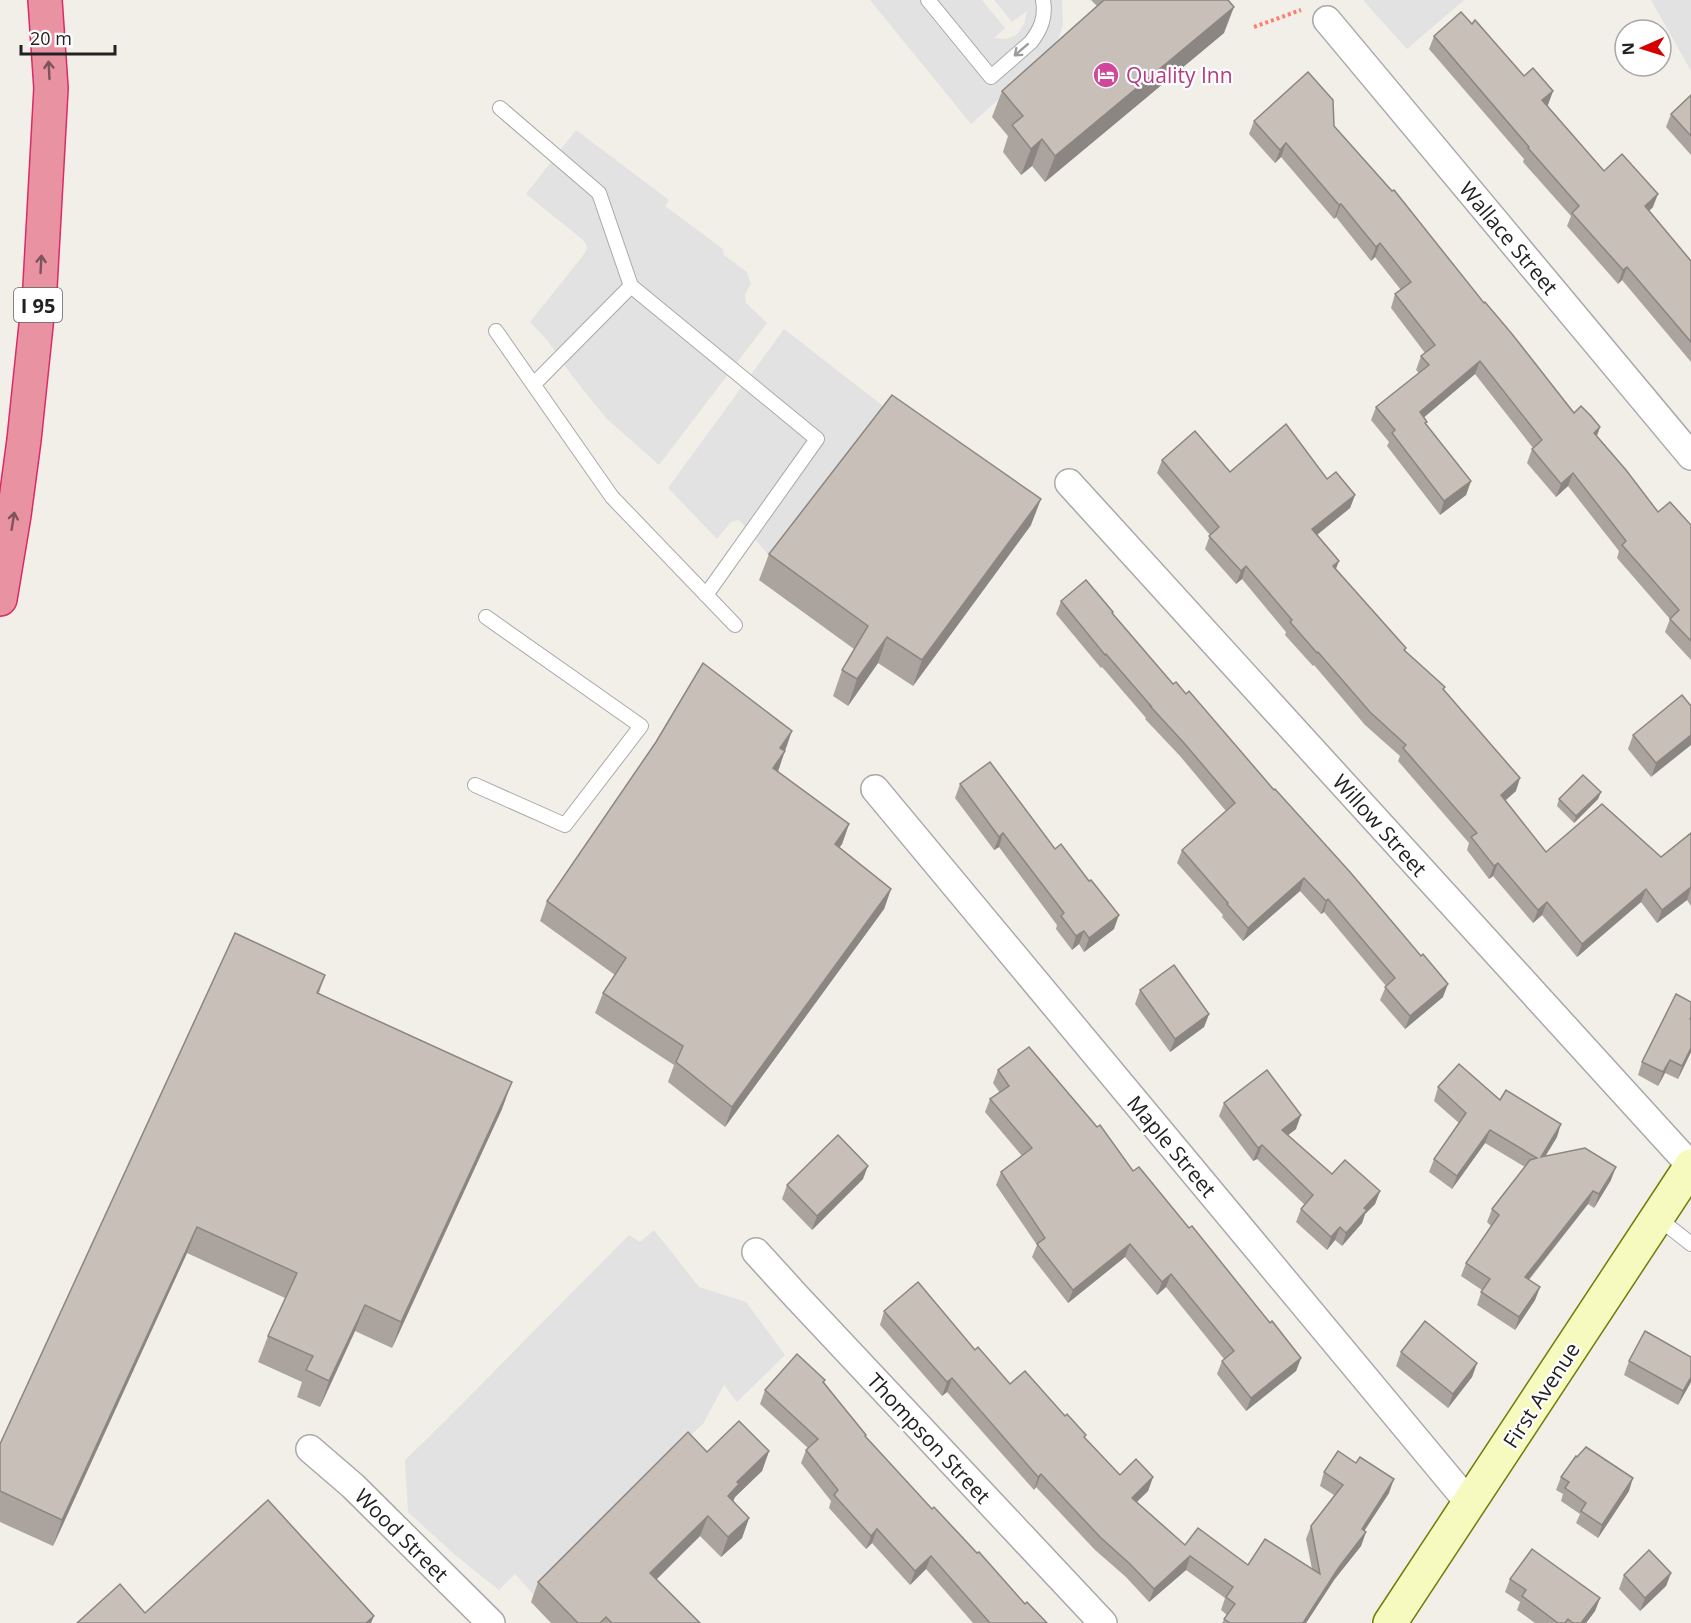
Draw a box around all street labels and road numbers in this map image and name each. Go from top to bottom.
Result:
street label: Wallace Street [1454,176,1564,300]
road number: I 95 [14,288,62,322]
street label: Willow Street [1327,768,1433,882]
street label: Maple Street [1121,1089,1223,1203]
street label: First Avenue [1496,1337,1586,1453]
street label: Thompson Street [861,1367,997,1509]
street label: Wood Street [349,1482,455,1588]

